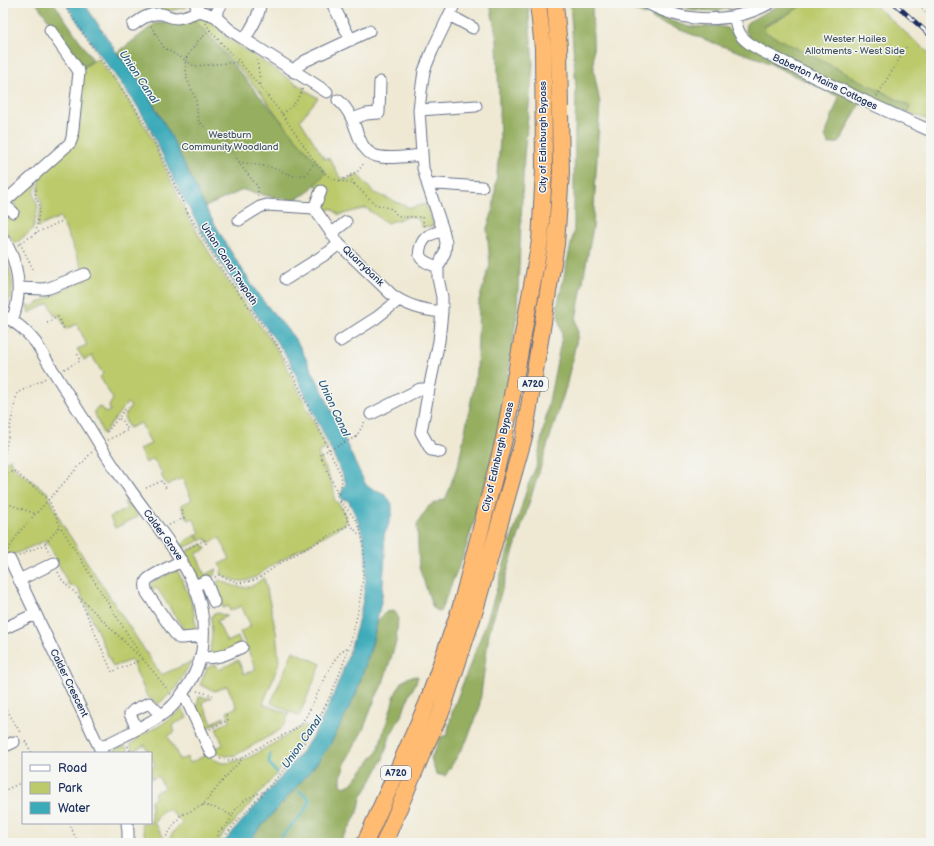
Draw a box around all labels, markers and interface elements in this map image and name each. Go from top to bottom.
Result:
park label: Wester Hailes Allotments - West Side [805,33,905,57]
water label: Union Canal [117,48,162,106]
street label: Baberton Mains Cottages [771,51,880,113]
street label: City of Edinburgh Bypass [537,81,549,193]
park label: Westburn Community Woodland [182,129,279,153]
street label: Union Canal Towpath [198,221,260,308]
street label: Quarrybank [340,243,386,289]
road number: A720 [518,377,548,391]
water label: Union Canal [315,378,353,439]
street label: City of Edinburgh Bypass [480,401,516,513]
street label: Calder Grove [140,507,186,563]
street label: Calder Crescent [47,647,91,719]
water label: Union Canal [279,713,325,771]
legend [22,752,152,824]
text: Road [58,761,87,776]
road number: A720 [381,766,411,780]
text: Park [58,781,82,796]
text: Water [58,801,90,816]

